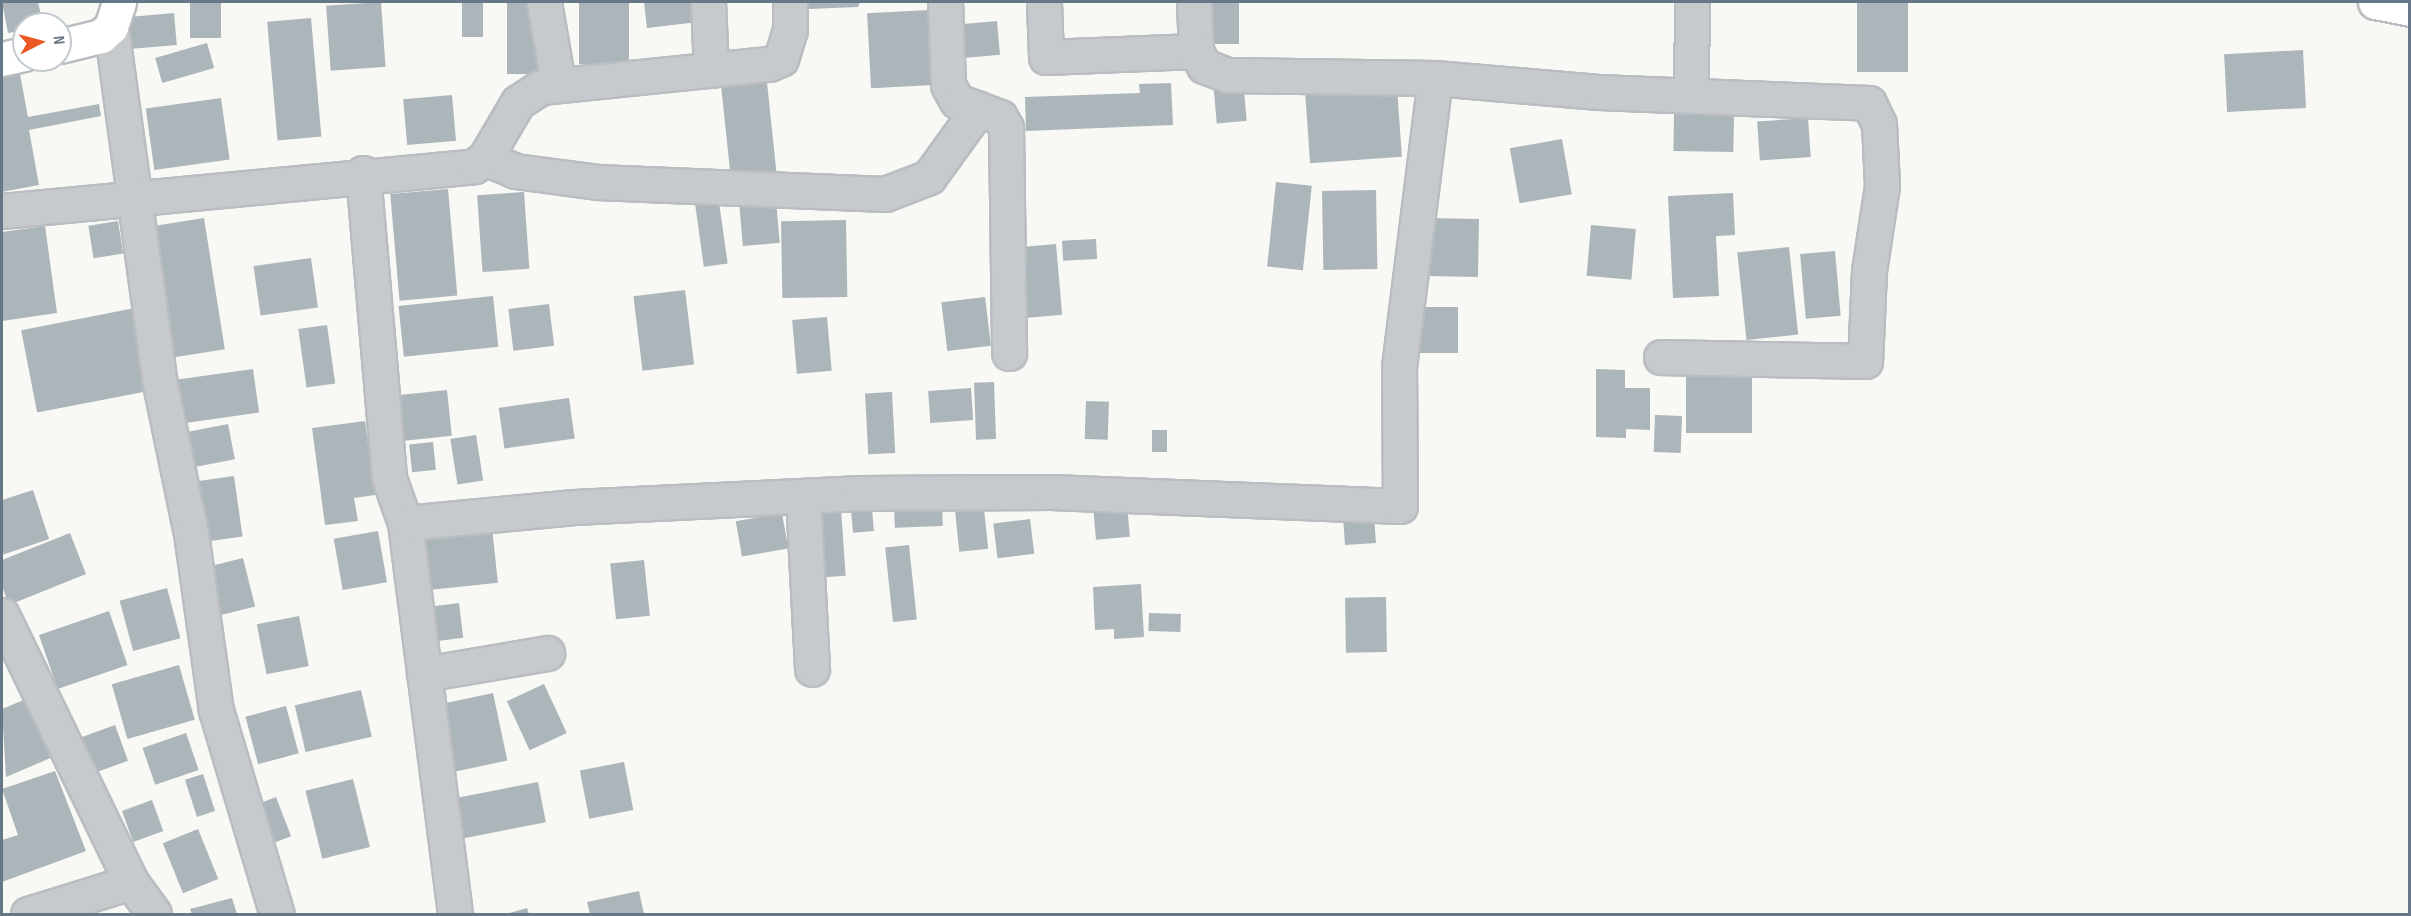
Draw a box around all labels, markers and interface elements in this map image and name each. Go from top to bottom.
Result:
north arrow [12,12,72,72]
text: N [49,35,68,46]

